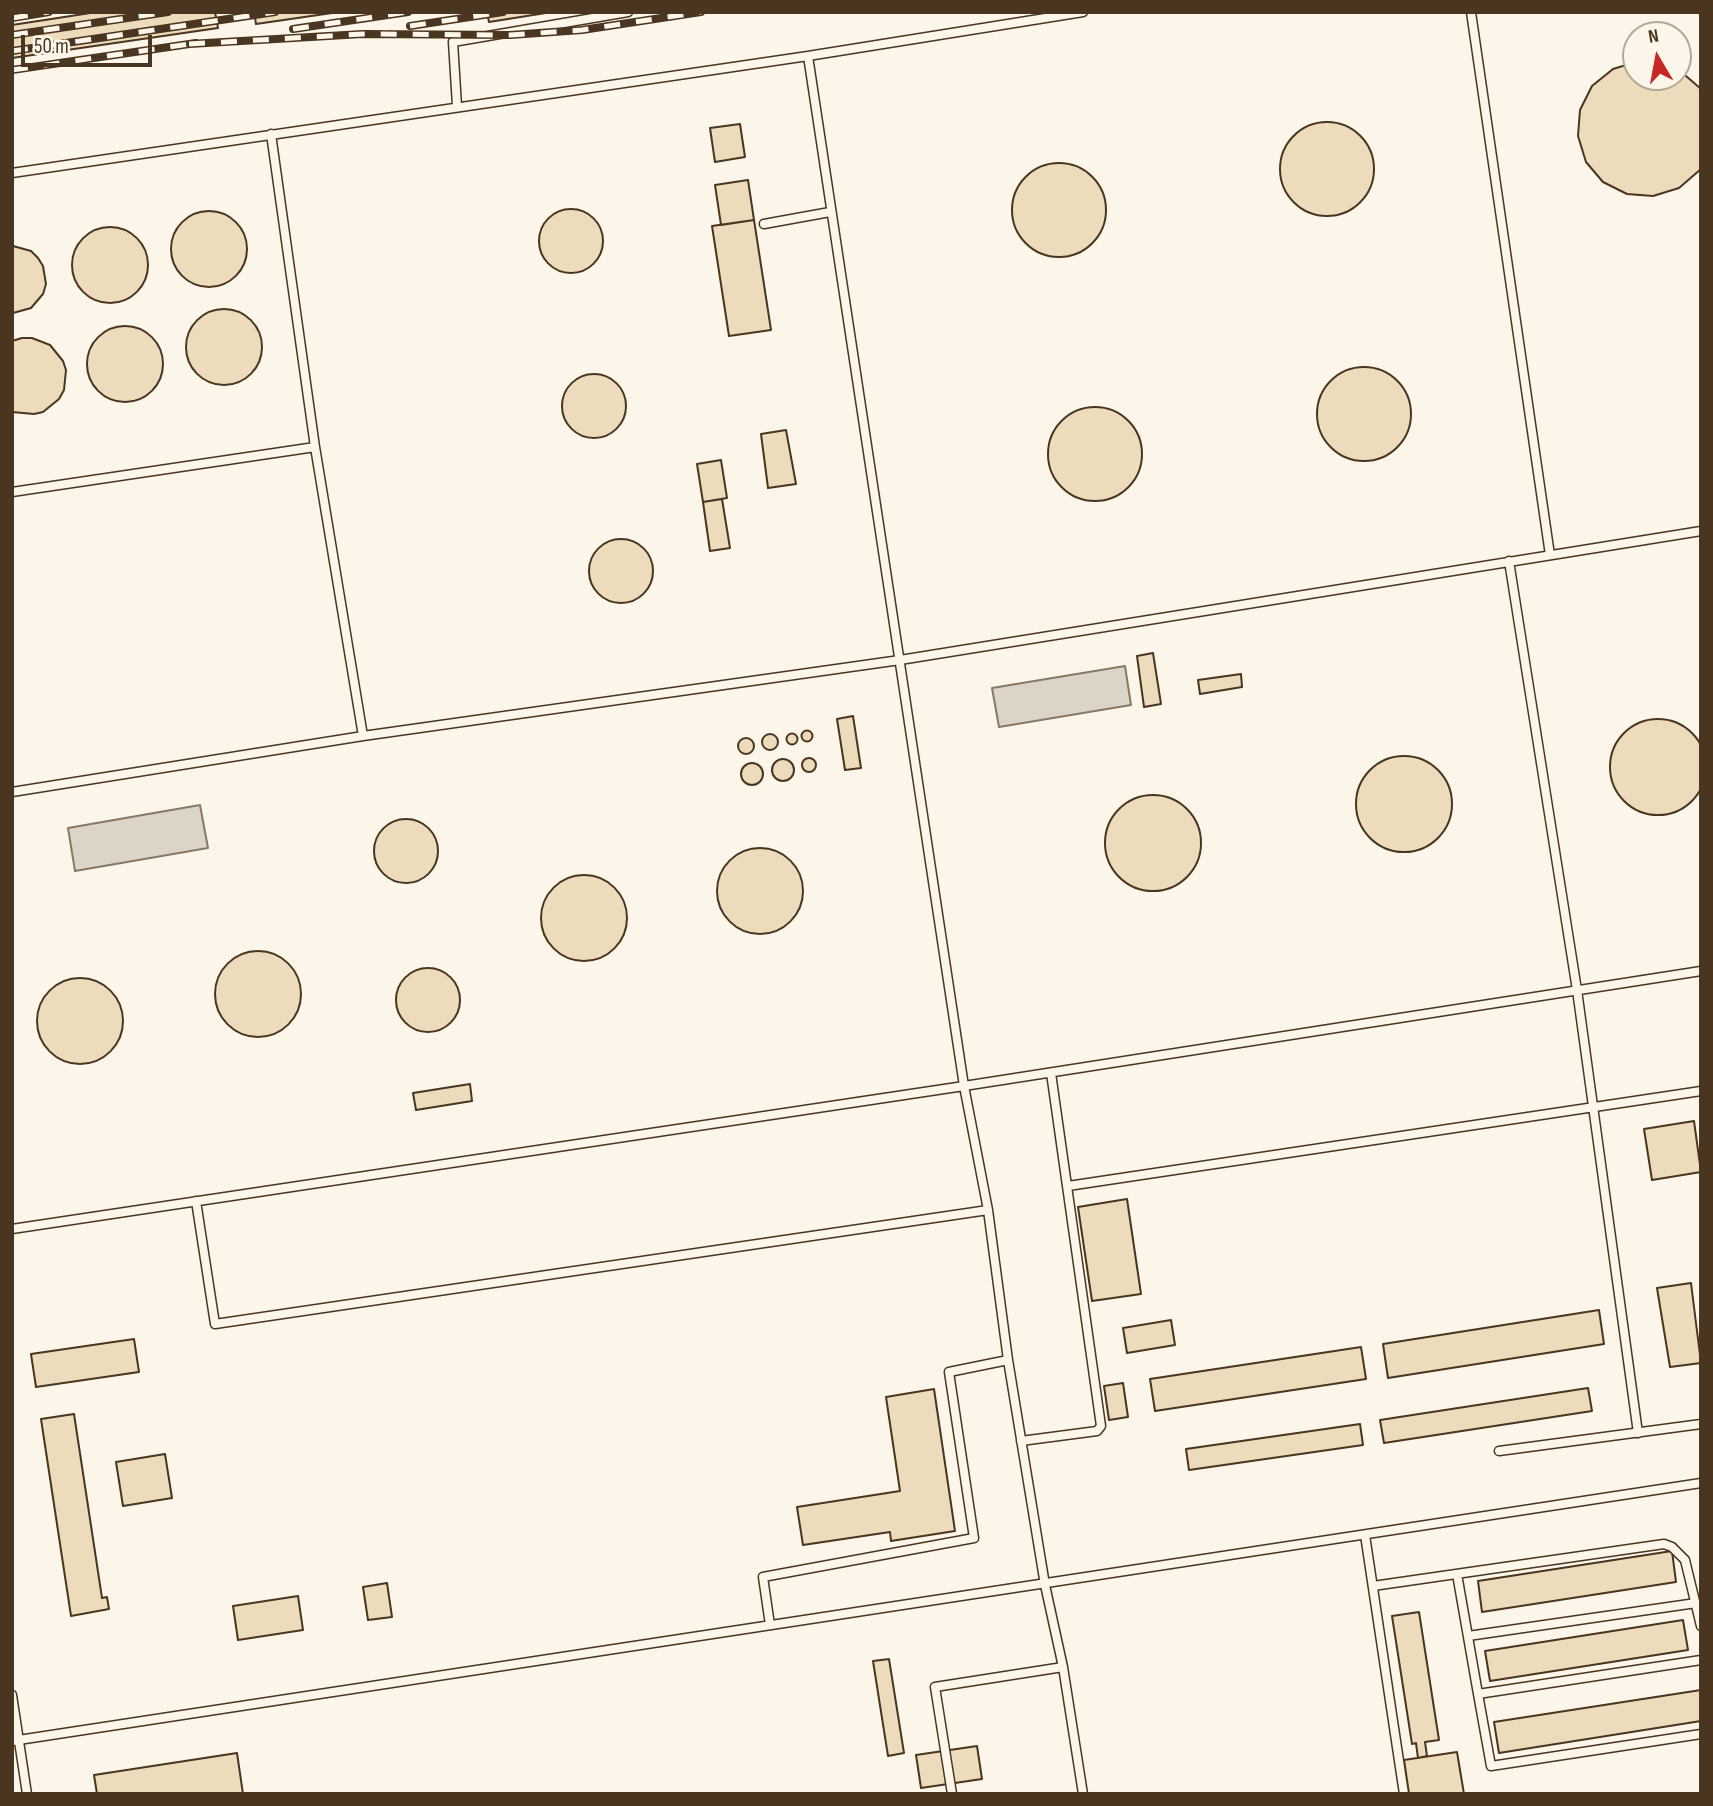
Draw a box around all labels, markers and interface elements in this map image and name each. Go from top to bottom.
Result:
scale bar [24,21,156,65]
north arrow [1622,21,1692,91]
text: N [1647,25,1661,49]
text: 50 m [34,34,69,59]

